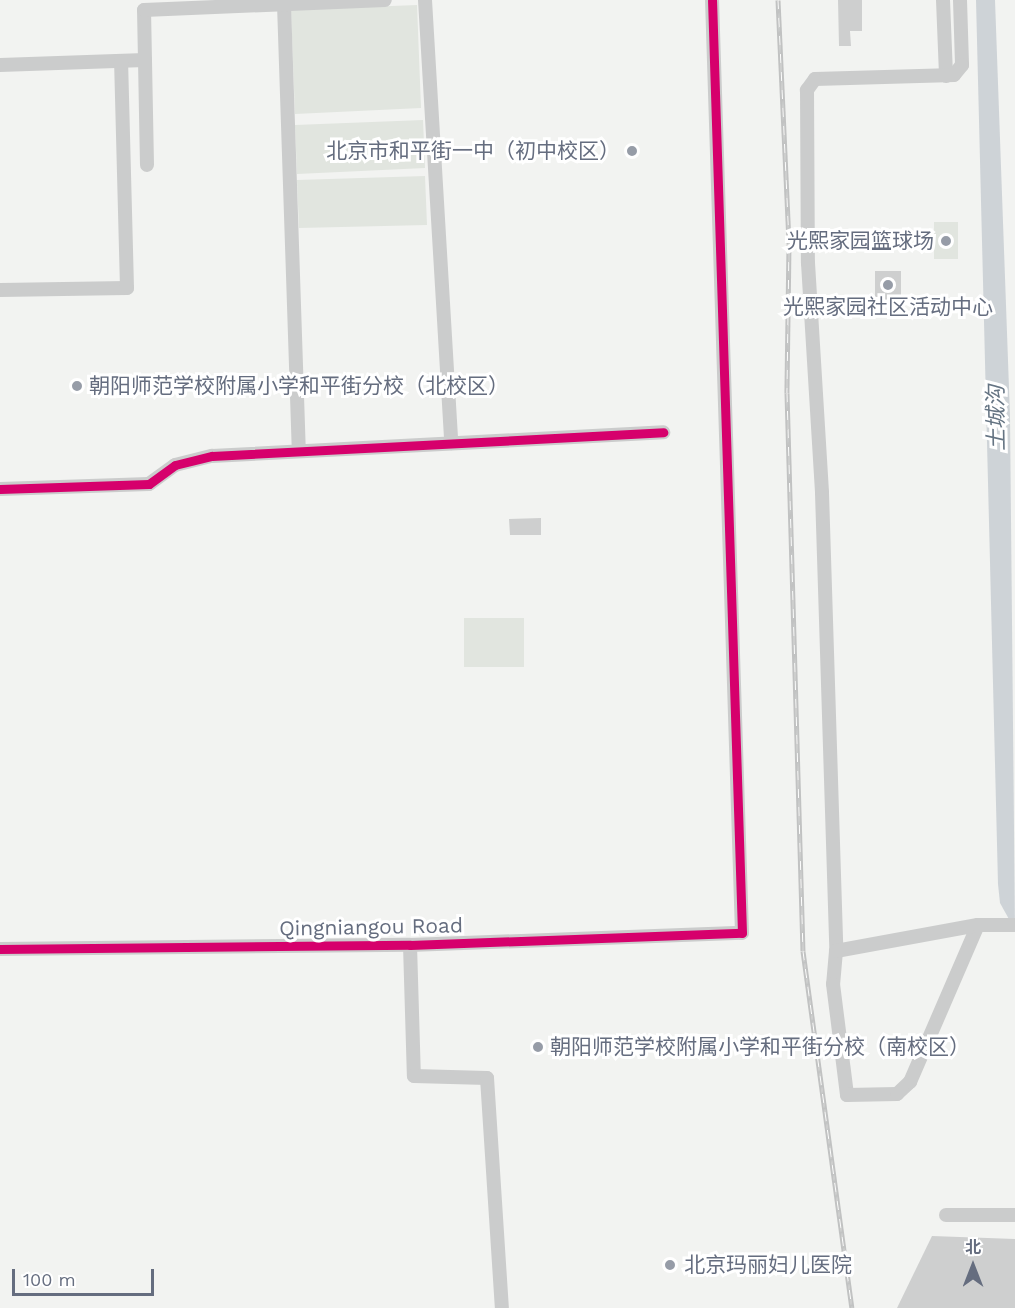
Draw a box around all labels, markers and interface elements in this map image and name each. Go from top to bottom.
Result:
place label: 北京市和平街一中（初中校区） [326,138,620,164]
marker: 北京市和平街一中（初中校区） [625,144,639,158]
place label: 光熙家园篮球场 [787,228,934,254]
marker: 光熙家园篮球场 [939,234,953,248]
marker: 光熙家园社区活动中心 [881,278,895,292]
place label: 光熙家园社区活动中心 [783,294,993,320]
place label: 朝阳师范学校附属小学和平街分校（北校区） [89,373,509,399]
marker: 朝阳师范学校附属小学和平街分校（北校区） [70,379,84,393]
water label: 土城沟 [982,385,1010,451]
street label: Qingniangou Road [279,913,463,941]
place label: 朝阳师范学校附属小学和平街分校（南校区） [550,1034,970,1060]
marker: 朝阳师范学校附属小学和平街分校（南校区） [531,1040,545,1054]
north arrow [943,1236,1003,1296]
text: 北 [965,1238,981,1257]
place label: 北京玛丽妇儿医院 [684,1252,852,1278]
marker: 北京玛丽妇儿医院 [661,1256,679,1274]
scale bar [15,1257,158,1295]
text: 100 m [23,1269,76,1290]

